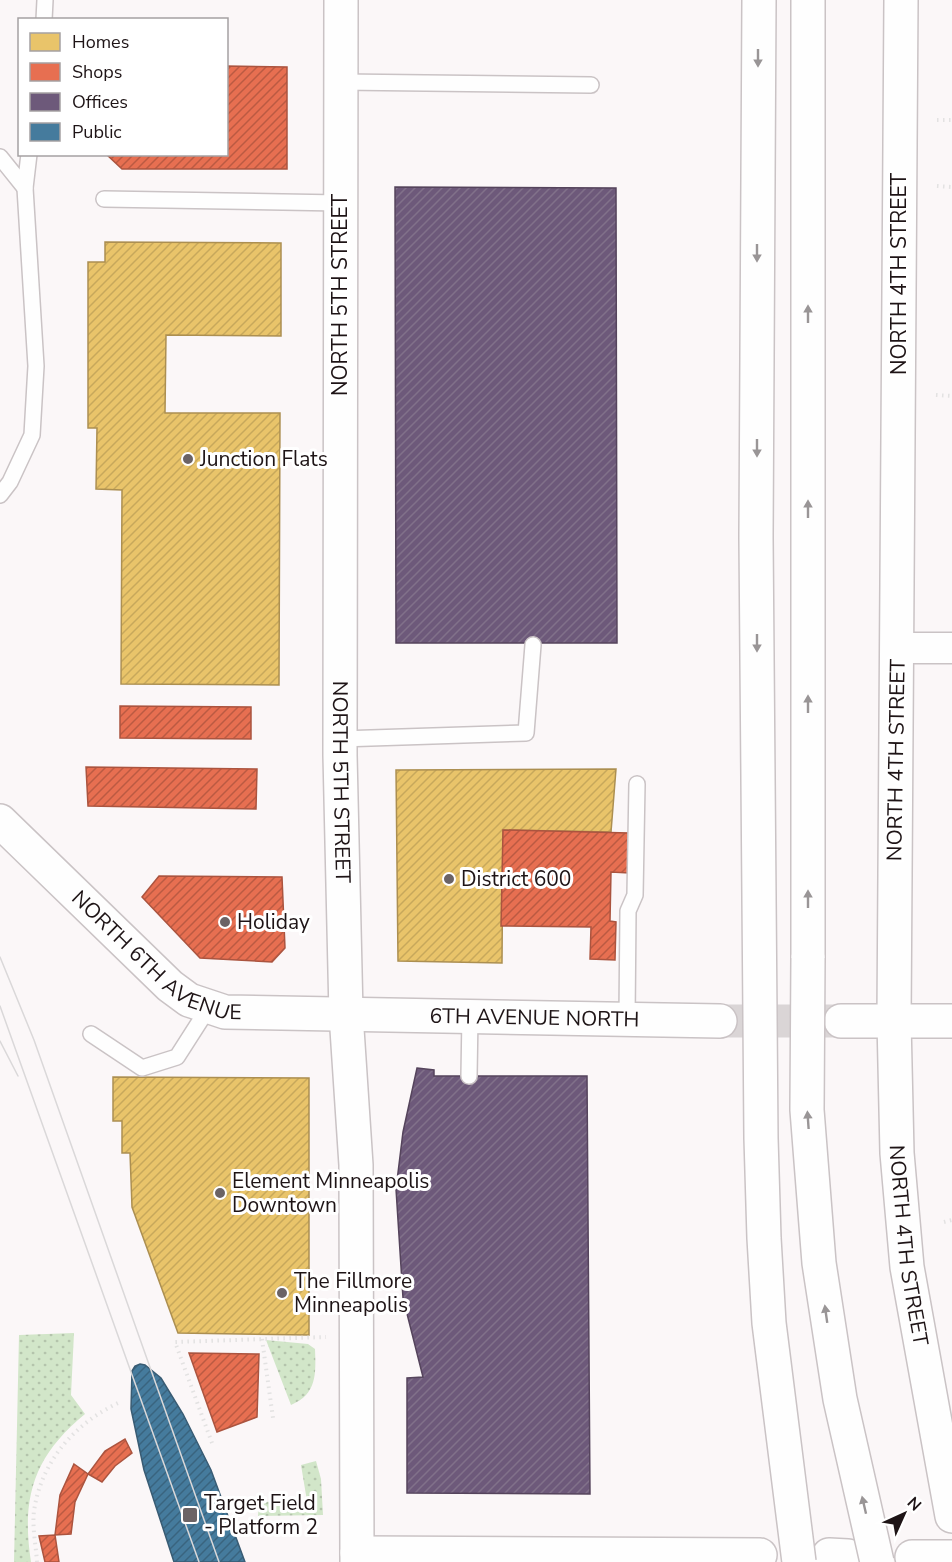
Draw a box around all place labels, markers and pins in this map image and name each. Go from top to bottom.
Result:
place label: Junction Flats [199,445,328,473]
marker: Junction Flats [181,452,195,466]
place label: District 600 [461,865,571,893]
marker: District 600 [442,872,456,886]
place label: Holiday [237,908,310,936]
marker: Holiday [218,915,232,929]
place label: Element Minneapolis Downtown [232,1167,429,1219]
marker: Element Minneapolis Downtown [213,1186,227,1200]
place label: The Fillmore Minneapolis [294,1267,412,1319]
marker: The Fillmore Minneapolis [275,1286,289,1300]
place label: Target Field - Platform 2 [204,1489,318,1541]
marker: Target Field - Platform 2 [181,1506,199,1524]

